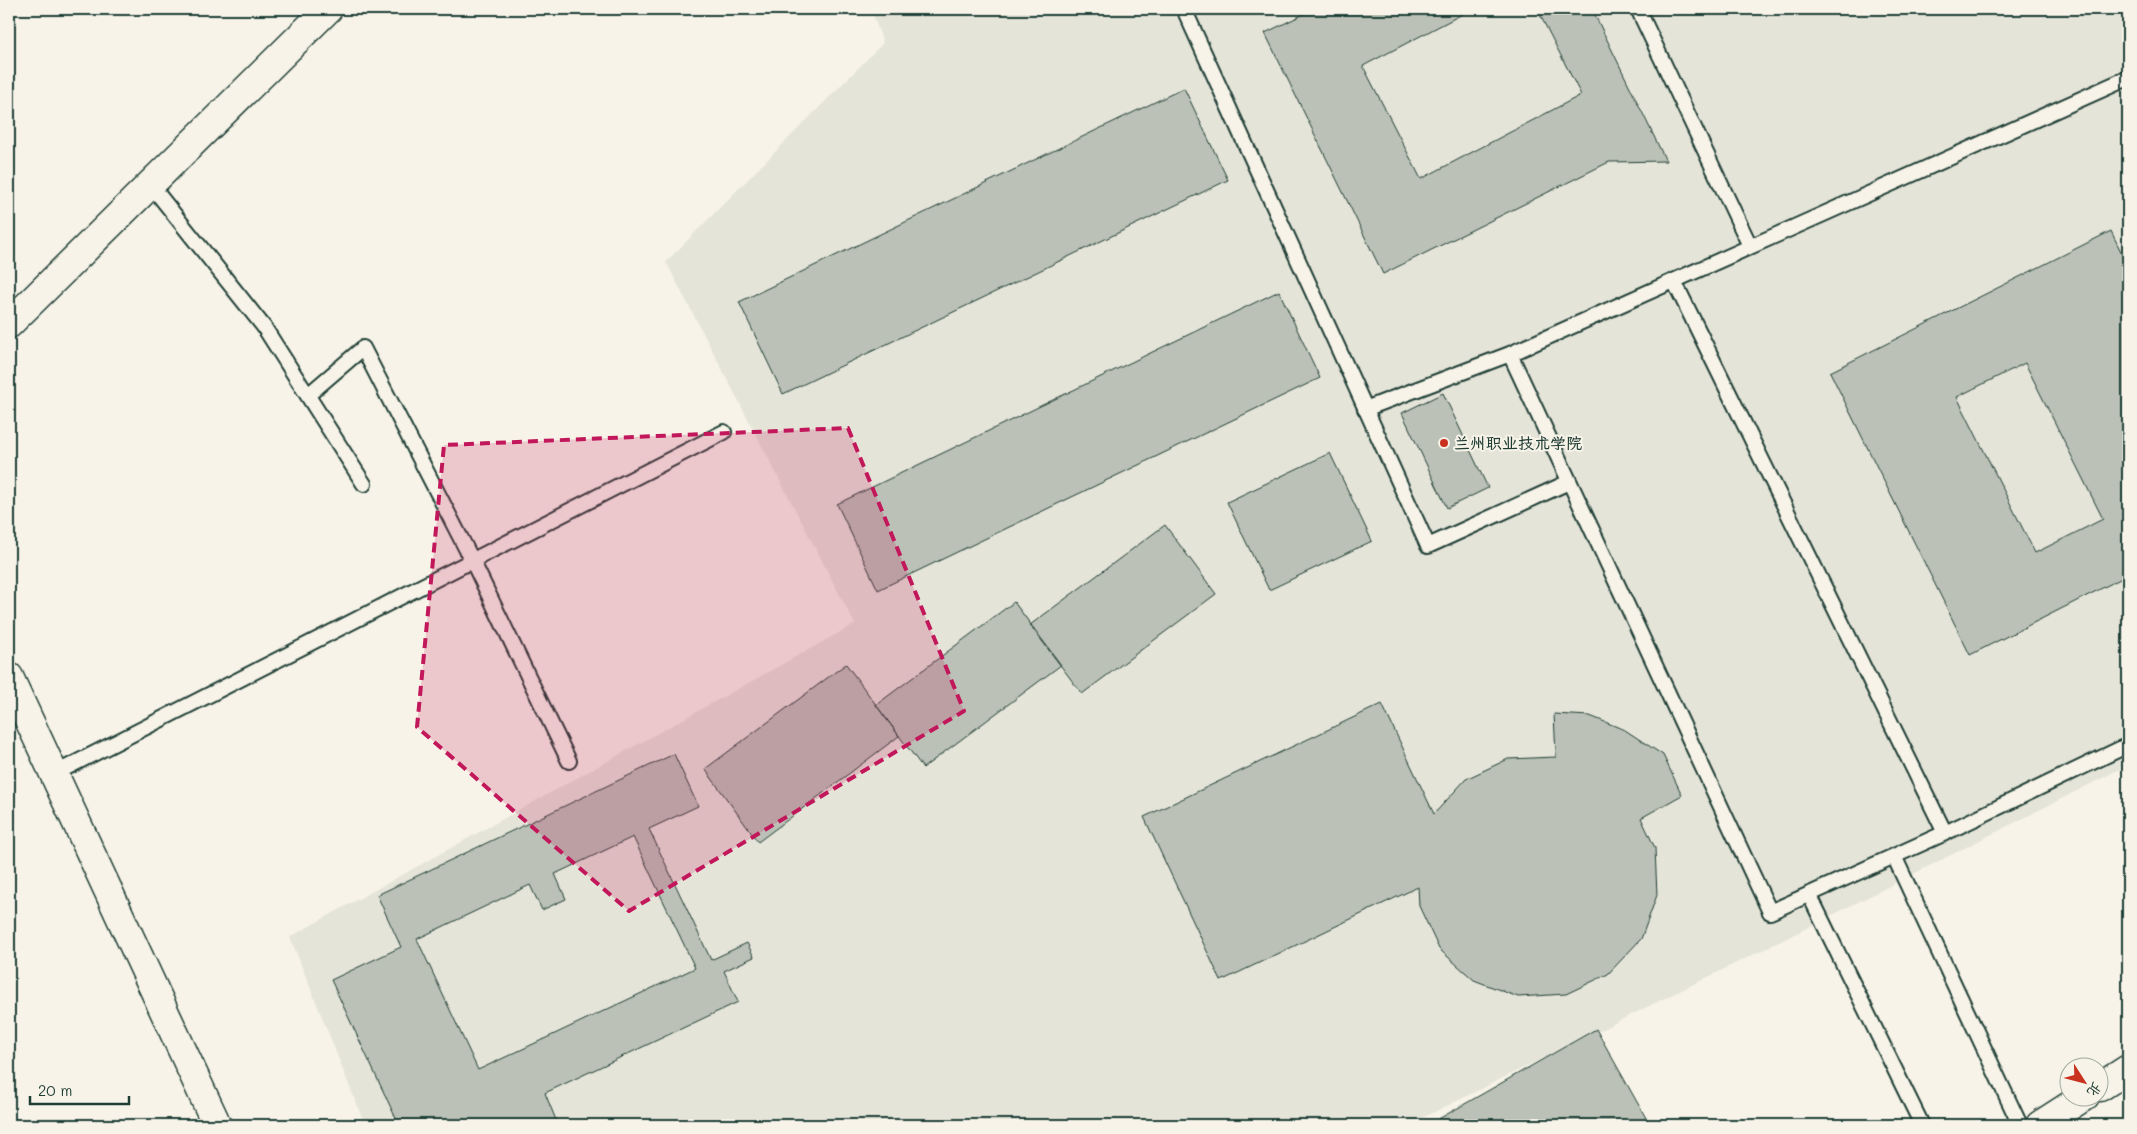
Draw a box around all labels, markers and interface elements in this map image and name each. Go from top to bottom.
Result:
place label: 兰州职业技术学院 [1454,432,1582,453]
marker: 兰州职业技术学院 [1438,437,1450,449]
north arrow [2060,1056,2110,1106]
scale bar [30,1074,129,1106]
text: 北 [2083,1079,2107,1101]
text: 20 m [38,1080,72,1100]

